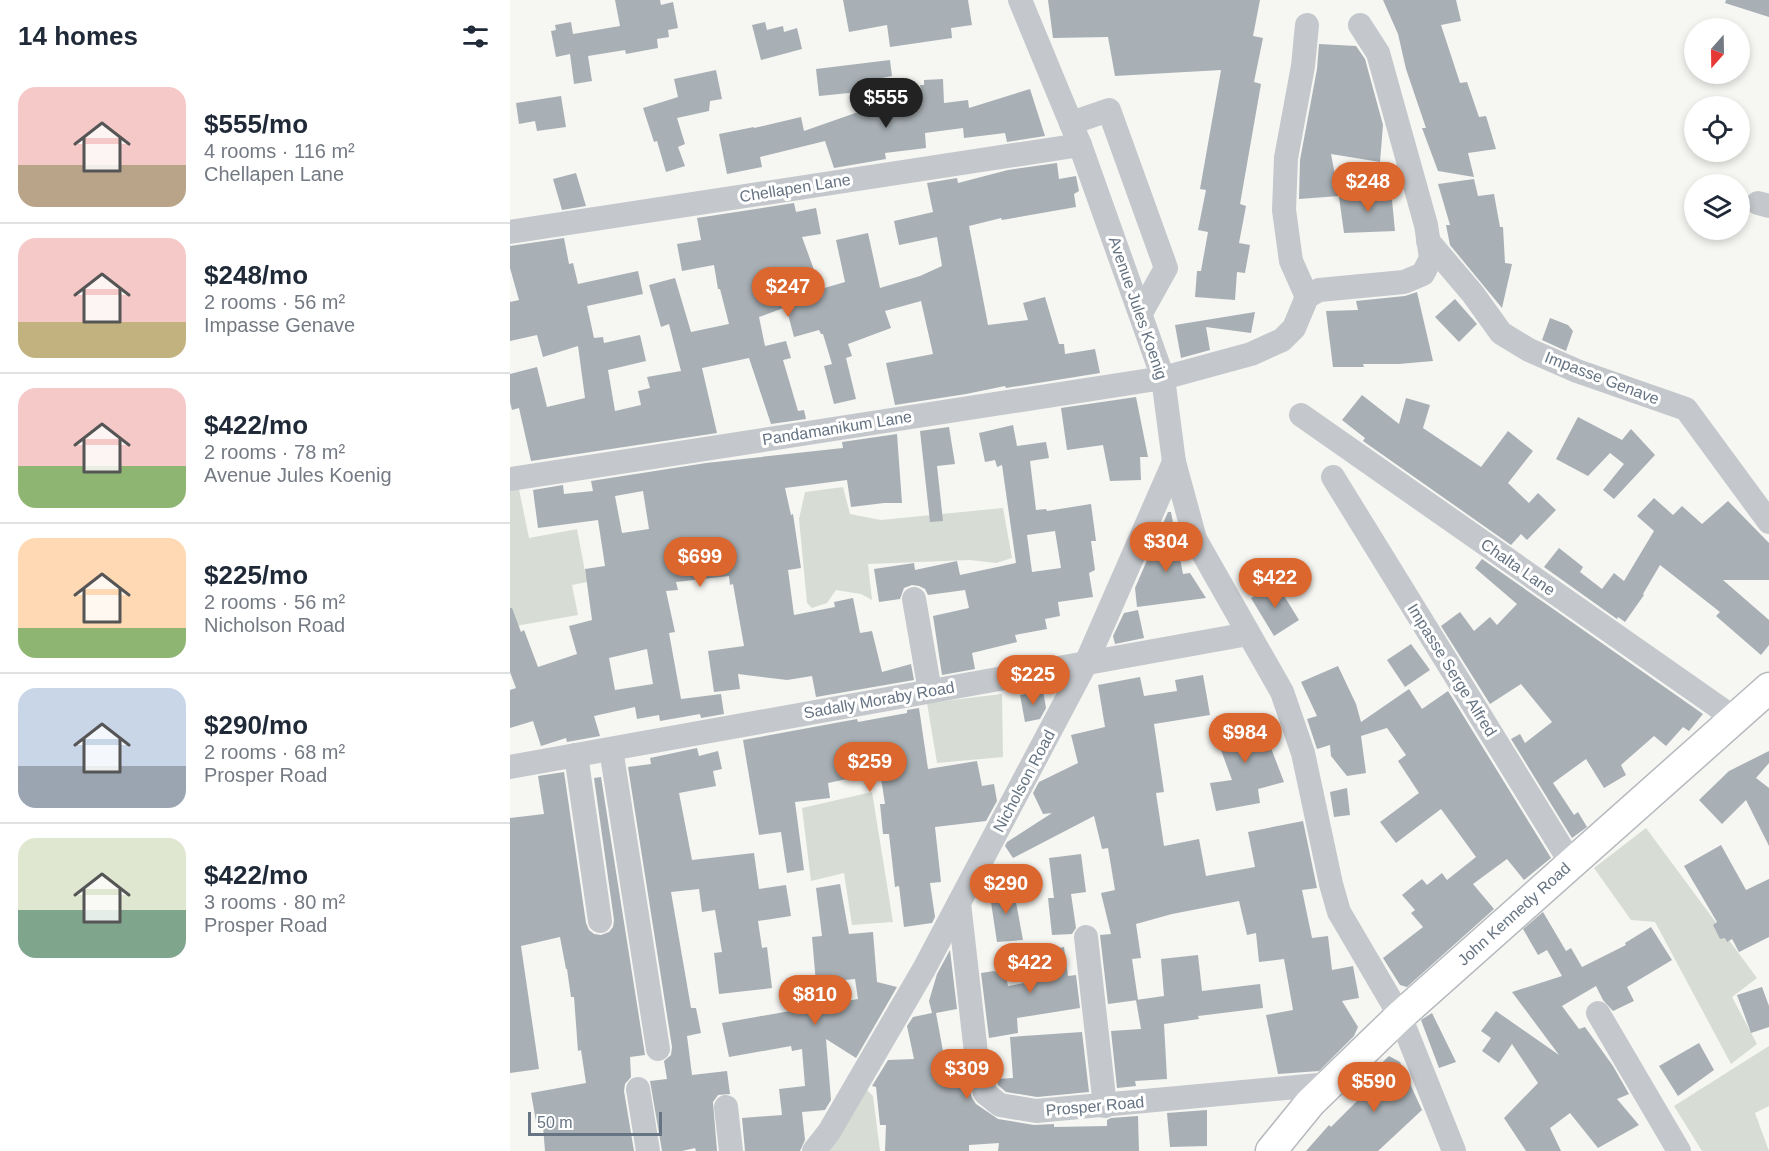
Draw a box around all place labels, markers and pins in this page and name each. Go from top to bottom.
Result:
pin: $555 [850,78,922,129]
pin: $248 [1332,162,1404,213]
pin: $247 [752,267,824,318]
pin: $304 [1130,522,1202,573]
pin: $699 [664,537,736,588]
pin: $422 [1239,558,1311,609]
pin: $225 [997,655,1069,706]
pin: $984 [1209,713,1281,764]
pin: $259 [834,742,906,793]
pin: $290 [970,864,1042,915]
pin: $422 [994,943,1066,994]
pin: $810 [779,975,851,1026]
pin: $309 [931,1049,1003,1100]
pin: $590 [1338,1062,1410,1113]

